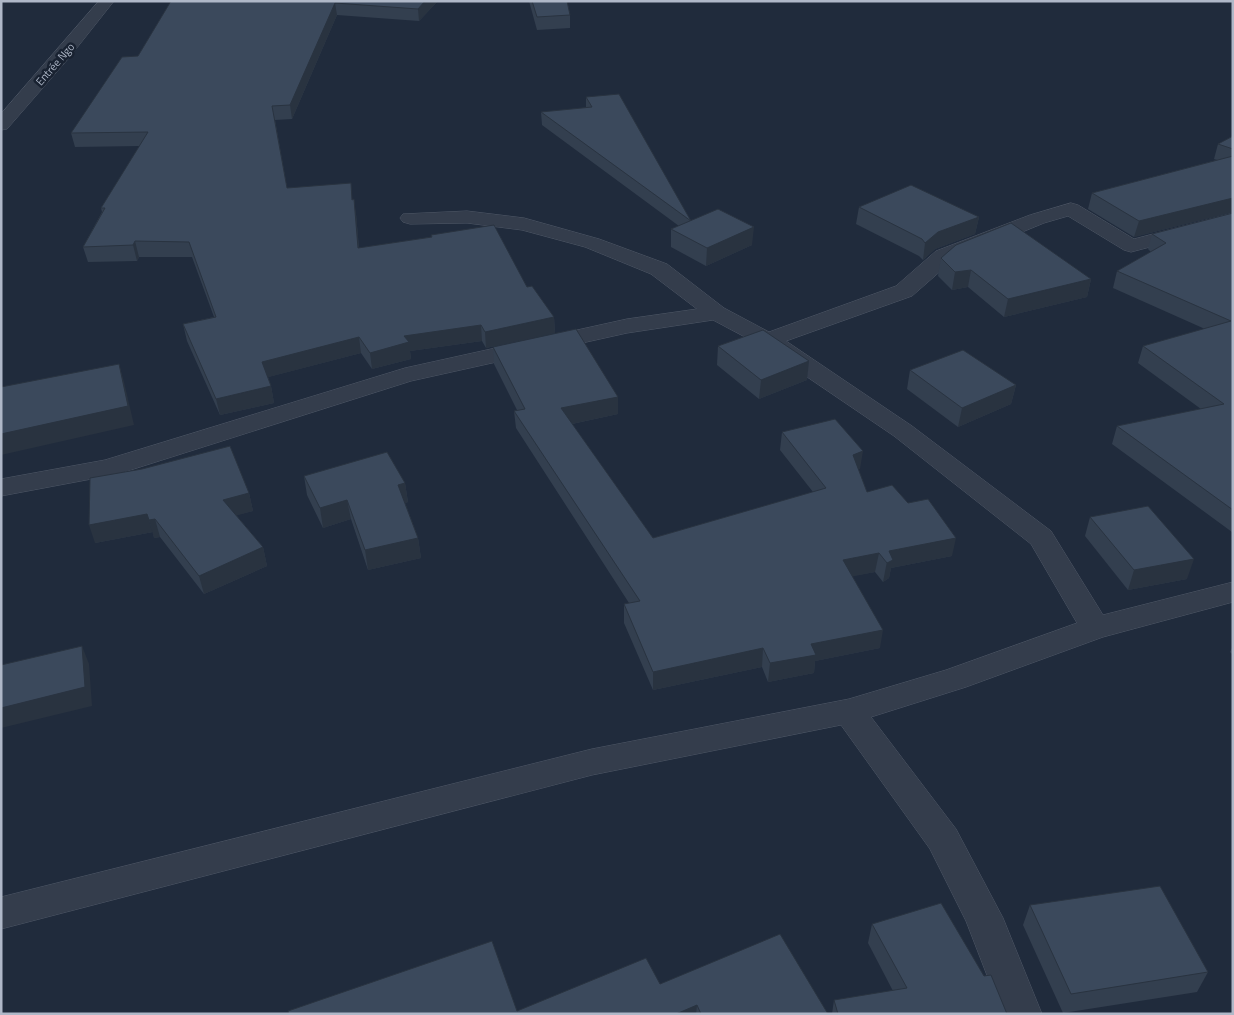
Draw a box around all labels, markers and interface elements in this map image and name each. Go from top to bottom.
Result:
street label: Entrée Ngo [32,39,78,89]

